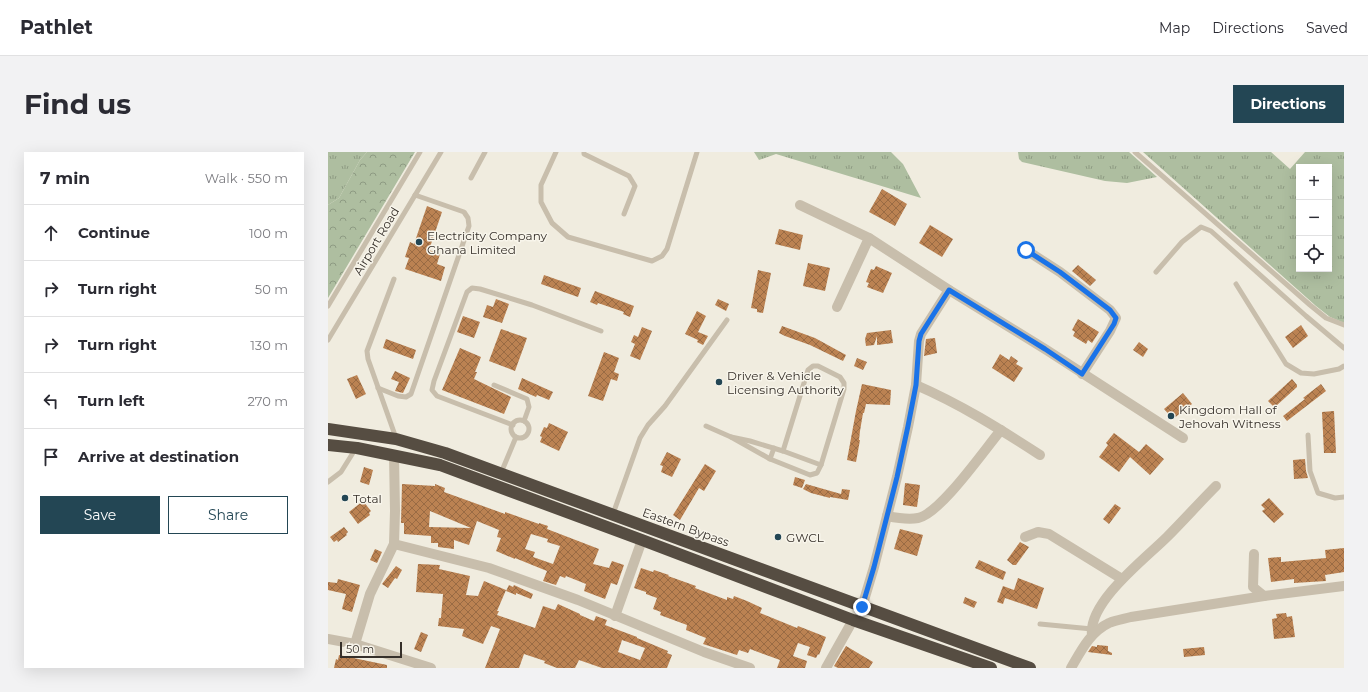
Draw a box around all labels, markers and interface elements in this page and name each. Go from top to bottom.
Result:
text: Pathlet [20,16,93,39]
text: Map [1159,19,1190,37]
text: Directions [1212,19,1284,37]
text: Saved [1306,19,1348,37]
button: Directions [1233,85,1344,123]
text: Find us [24,87,131,121]
map controls [1296,164,1332,272]
button: + [1296,164,1332,200]
text: 7 min [40,168,90,188]
text: Walk · 550 m [205,170,288,186]
button: − [1296,200,1332,236]
street label: Airport Road [350,204,402,278]
icon: ahead [40,222,62,244]
text: Continue [78,223,150,242]
text: 100 m [249,225,288,241]
place label: Electricity Company Ghana Limited [427,228,548,257]
button: locate [1296,236,1332,272]
marker: Electricity Company Ghana Limited [414,237,424,247]
route start [1017,241,1035,259]
icon: right [40,278,62,300]
text: Turn right [78,279,157,298]
text: 50 m [255,281,288,297]
icon: right [40,334,62,356]
text: Turn right [78,335,157,354]
text: 130 m [250,337,288,353]
place label: Driver & Vehicle Licensing Authority [727,368,844,397]
marker: Driver & Vehicle Licensing Authority [714,377,724,387]
icon: left [40,390,62,412]
text: Turn left [78,391,145,410]
text: 270 m [247,393,288,409]
place label: Kingdom Hall of Jehovah Witness [1178,402,1281,431]
marker: Kingdom Hall of Jehovah Witness [1166,411,1176,421]
icon: arrive [40,446,62,468]
text: Arrive at destination [78,447,239,466]
place label: Total [353,491,382,506]
marker: Total [340,493,350,503]
button: Save [40,496,160,534]
button: Share [168,496,288,534]
street label: Eastern Bypass [641,504,732,550]
place label: GWCL [786,530,824,545]
marker: GWCL [773,532,783,542]
route end [853,598,871,616]
scale bar [340,640,402,659]
text: 50 m [346,642,374,656]

